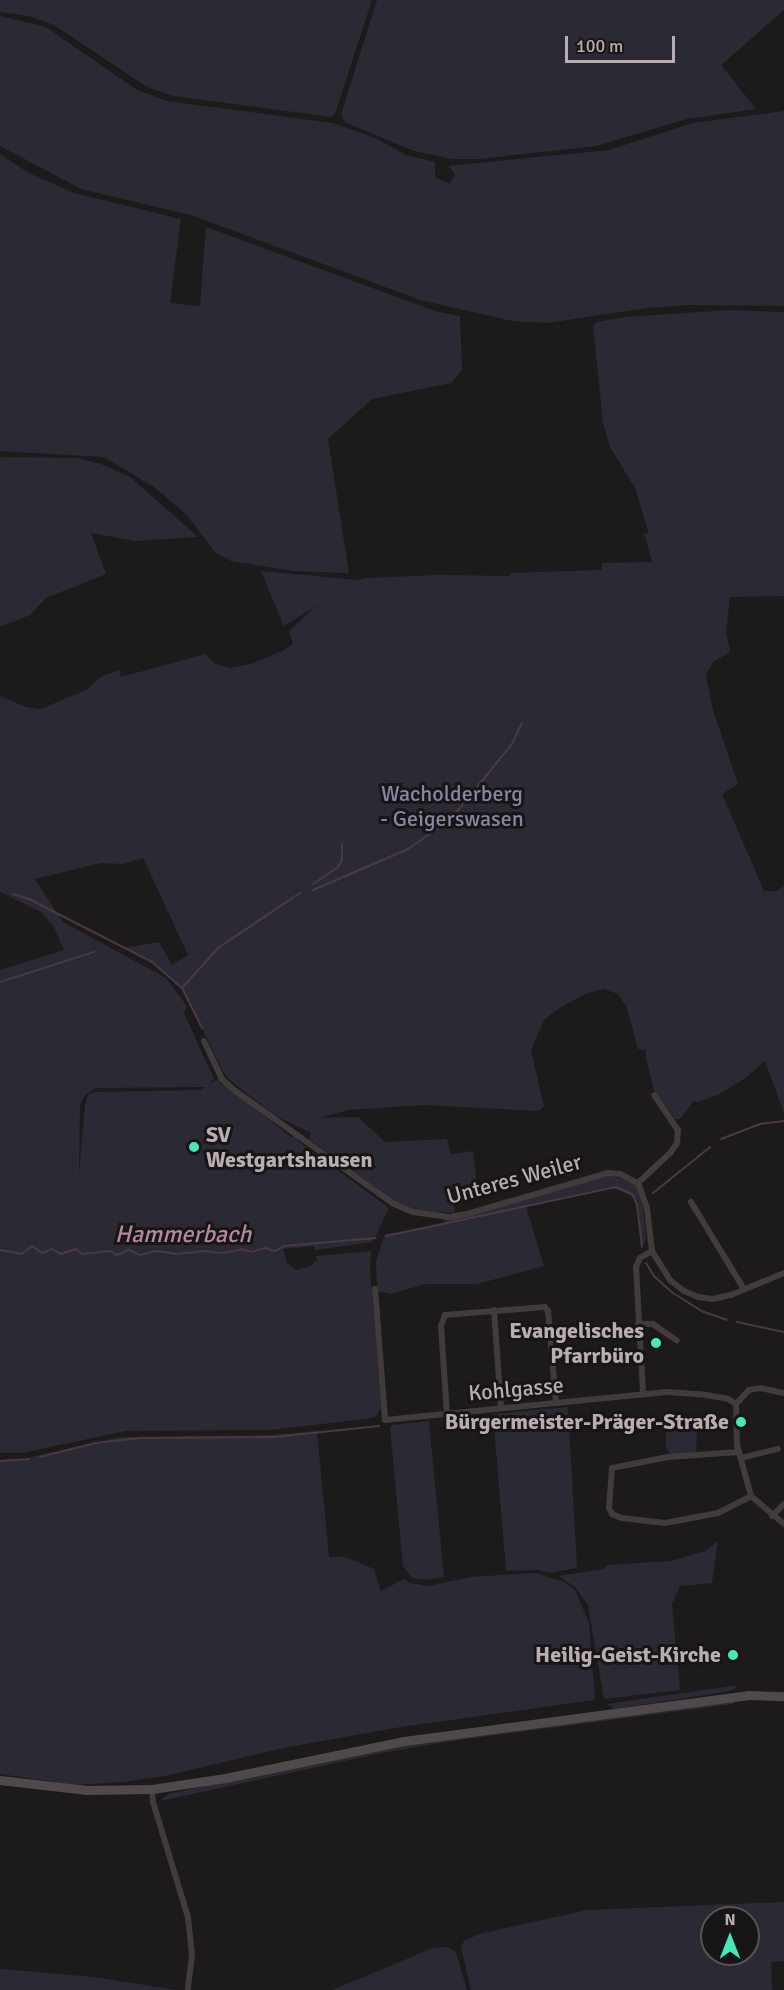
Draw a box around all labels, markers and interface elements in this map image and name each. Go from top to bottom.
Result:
scale bar [568,24,678,62]
text: 100 m [576,35,623,57]
park label: Wacholderberg - Geigerswasen [380,780,524,831]
place label: SV Westgartshausen [206,1121,372,1172]
marker: SV Westgartshausen [187,1140,201,1154]
street label: Unteres Weiler [444,1148,584,1210]
water label: Hammerbach [115,1221,251,1249]
place label: Evangelisches Pfarrbüro [509,1317,644,1368]
marker: Evangelisches Pfarrbüro [649,1336,663,1350]
street label: Kohlgasse [467,1372,565,1406]
place label: Bürgermeister-Präger-Straße [445,1409,729,1435]
marker: Bürgermeister-Präger-Straße [734,1415,748,1429]
place label: Heilig-Geist-Kirche [535,1642,721,1668]
marker: Heilig-Geist-Kirche [726,1648,740,1662]
north arrow [700,1906,760,1966]
text: N [724,1910,736,1930]

